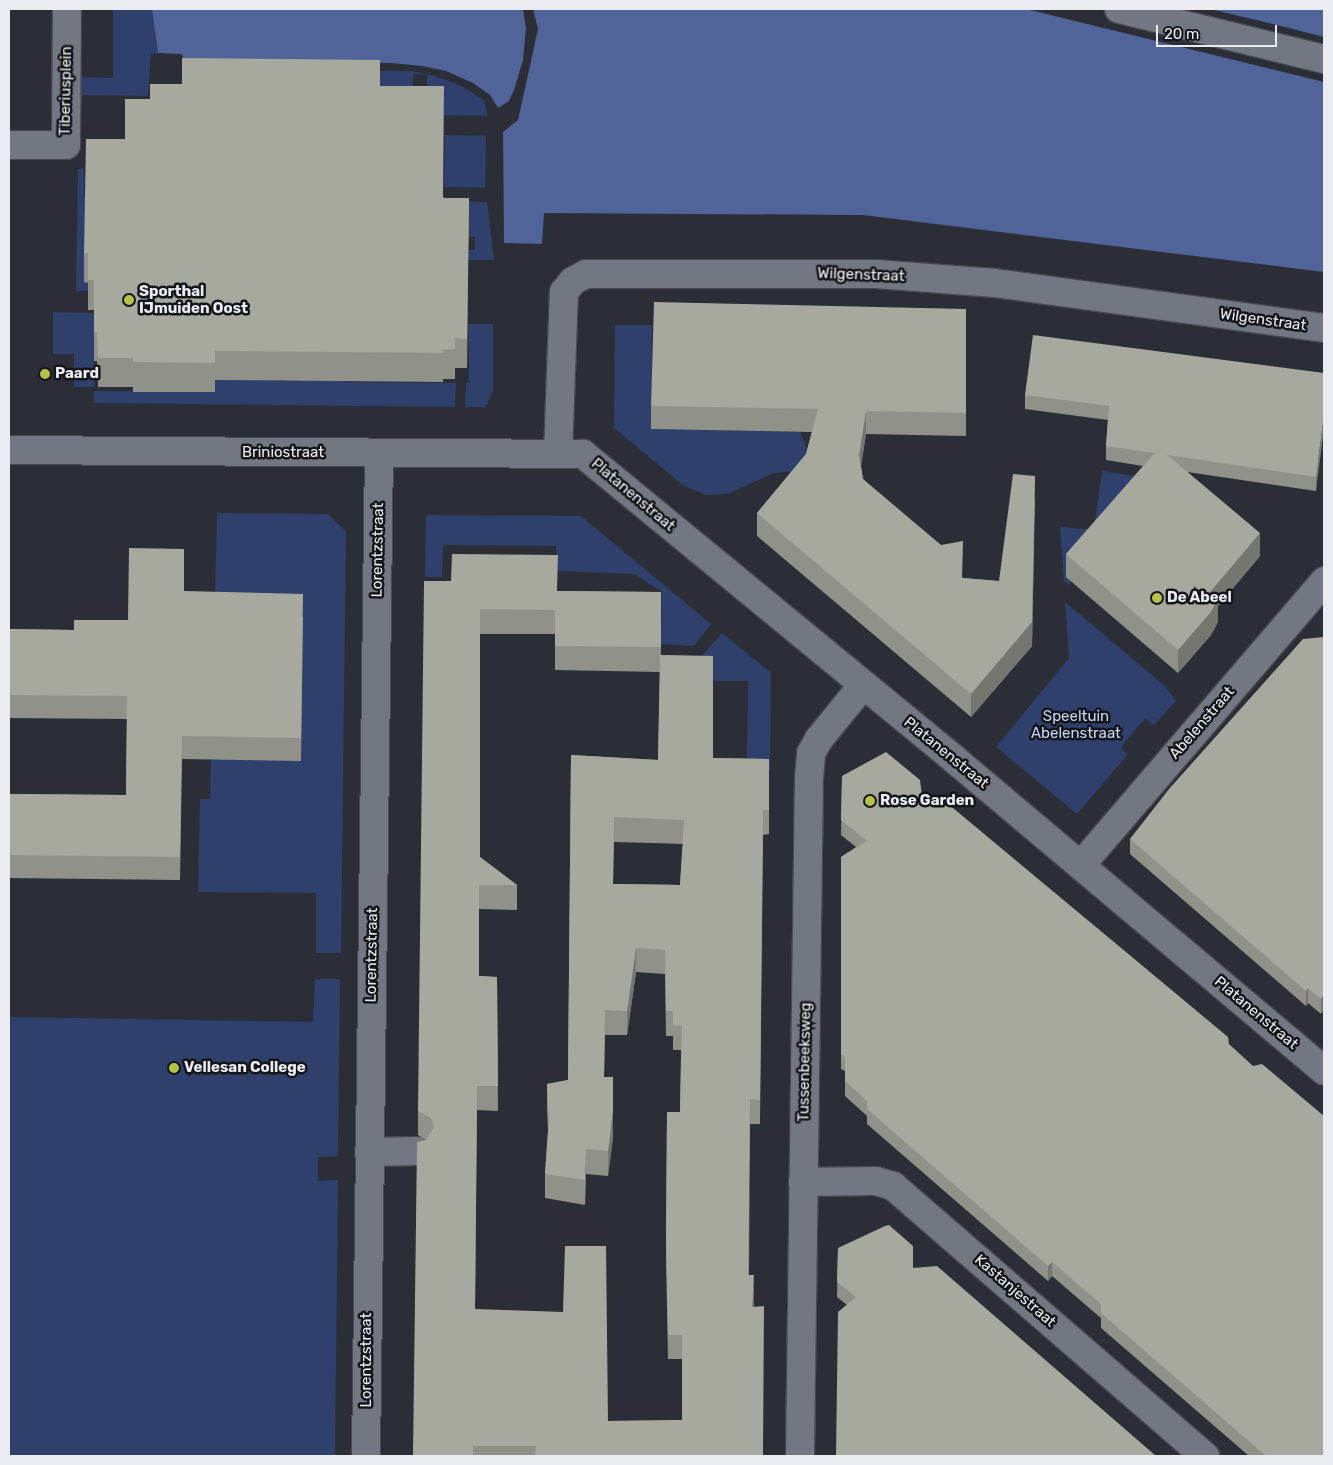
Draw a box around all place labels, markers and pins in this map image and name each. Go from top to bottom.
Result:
place label: Sporthal IJmuiden Oost [139,282,248,317]
marker: Sporthal IJmuiden Oost [123,294,135,306]
place label: Paard [55,365,99,383]
marker: Paard [39,368,51,380]
place label: De Abeel [1167,589,1232,607]
marker: De Abeel [1151,592,1163,604]
place label: Rose Garden [880,792,974,810]
marker: Rose Garden [864,795,876,807]
place label: Vellesan College [184,1059,306,1077]
marker: Vellesan College [168,1062,180,1074]

